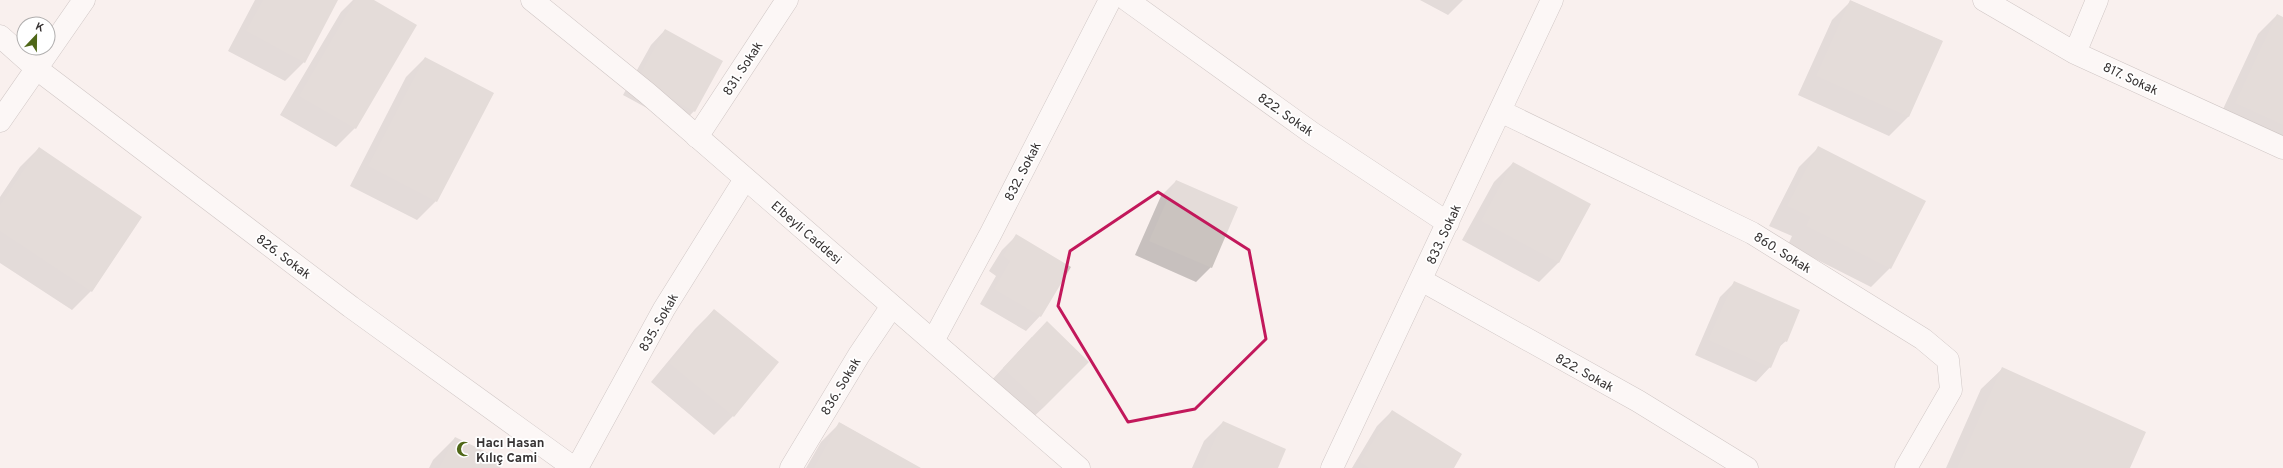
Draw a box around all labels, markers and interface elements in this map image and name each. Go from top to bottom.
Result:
north arrow [16,16,56,56]
text: K [33,20,46,36]
street label: 831. Sokak [720,39,767,99]
street label: 817. Sokak [2100,60,2160,100]
street label: 822. Sokak [1254,91,1316,141]
street label: 832. Sokak [1002,139,1046,204]
street label: Elbeyli Caddesi [767,198,844,269]
street label: 833. Sokak [1424,202,1466,268]
street label: 860. Sokak [1750,230,1814,278]
street label: 826. Sokak [252,232,313,283]
street label: 835. Sokak [637,291,683,355]
street label: 822. Sokak [1552,351,1616,396]
street label: 836. Sokak [818,355,865,419]
place label: Hacı Hasan Kılıç Cami [476,436,545,467]
mosque icon: Hacı Hasan Kılıç Cami [455,440,473,458]

